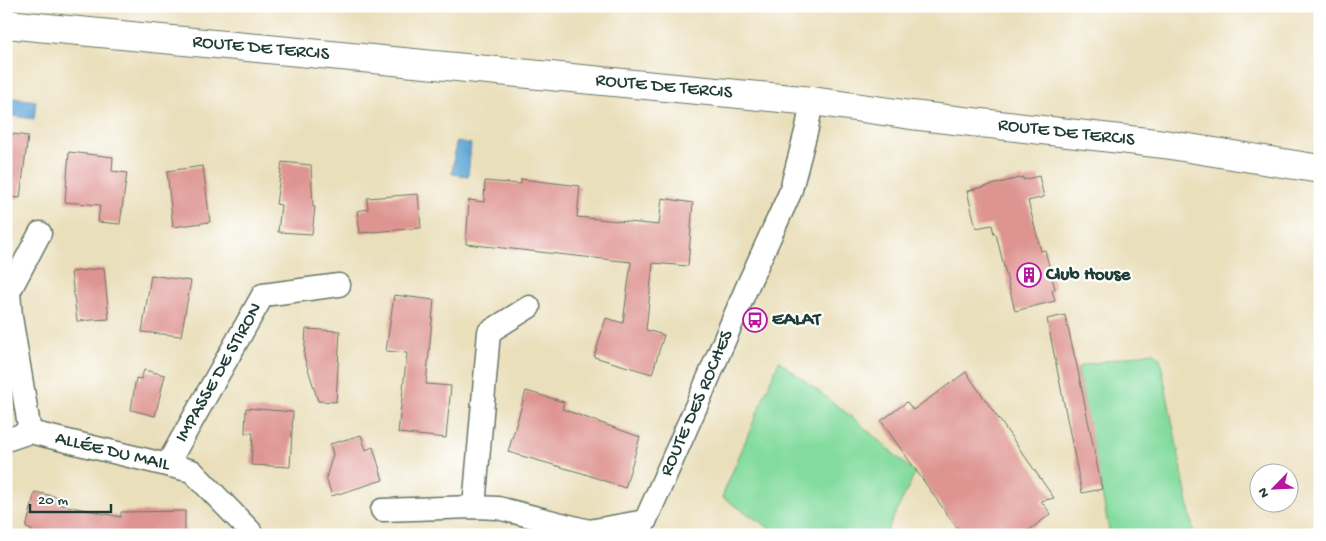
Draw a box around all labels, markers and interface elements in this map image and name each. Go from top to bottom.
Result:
street label: ROUTE DE TERCIS [191,30,331,66]
street label: ROUTE DE TERCIS [594,69,734,105]
street label: ROUTE DE TERCIS [997,114,1136,152]
building icon: Club House [1016,262,1042,288]
place label: Club House [1045,264,1132,287]
street label: IMPASSE DE STIRON [171,299,268,447]
bus stop icon: EALAT [742,307,768,333]
place label: EALAT [772,309,822,332]
street label: ROUTE DES ROCHES [655,327,739,480]
street label: ALLÉE DU MAIL [53,427,173,477]
north arrow [1248,464,1298,514]
scale bar [30,481,111,513]
text: N [1255,485,1274,500]
text: 20 m [38,492,68,510]

